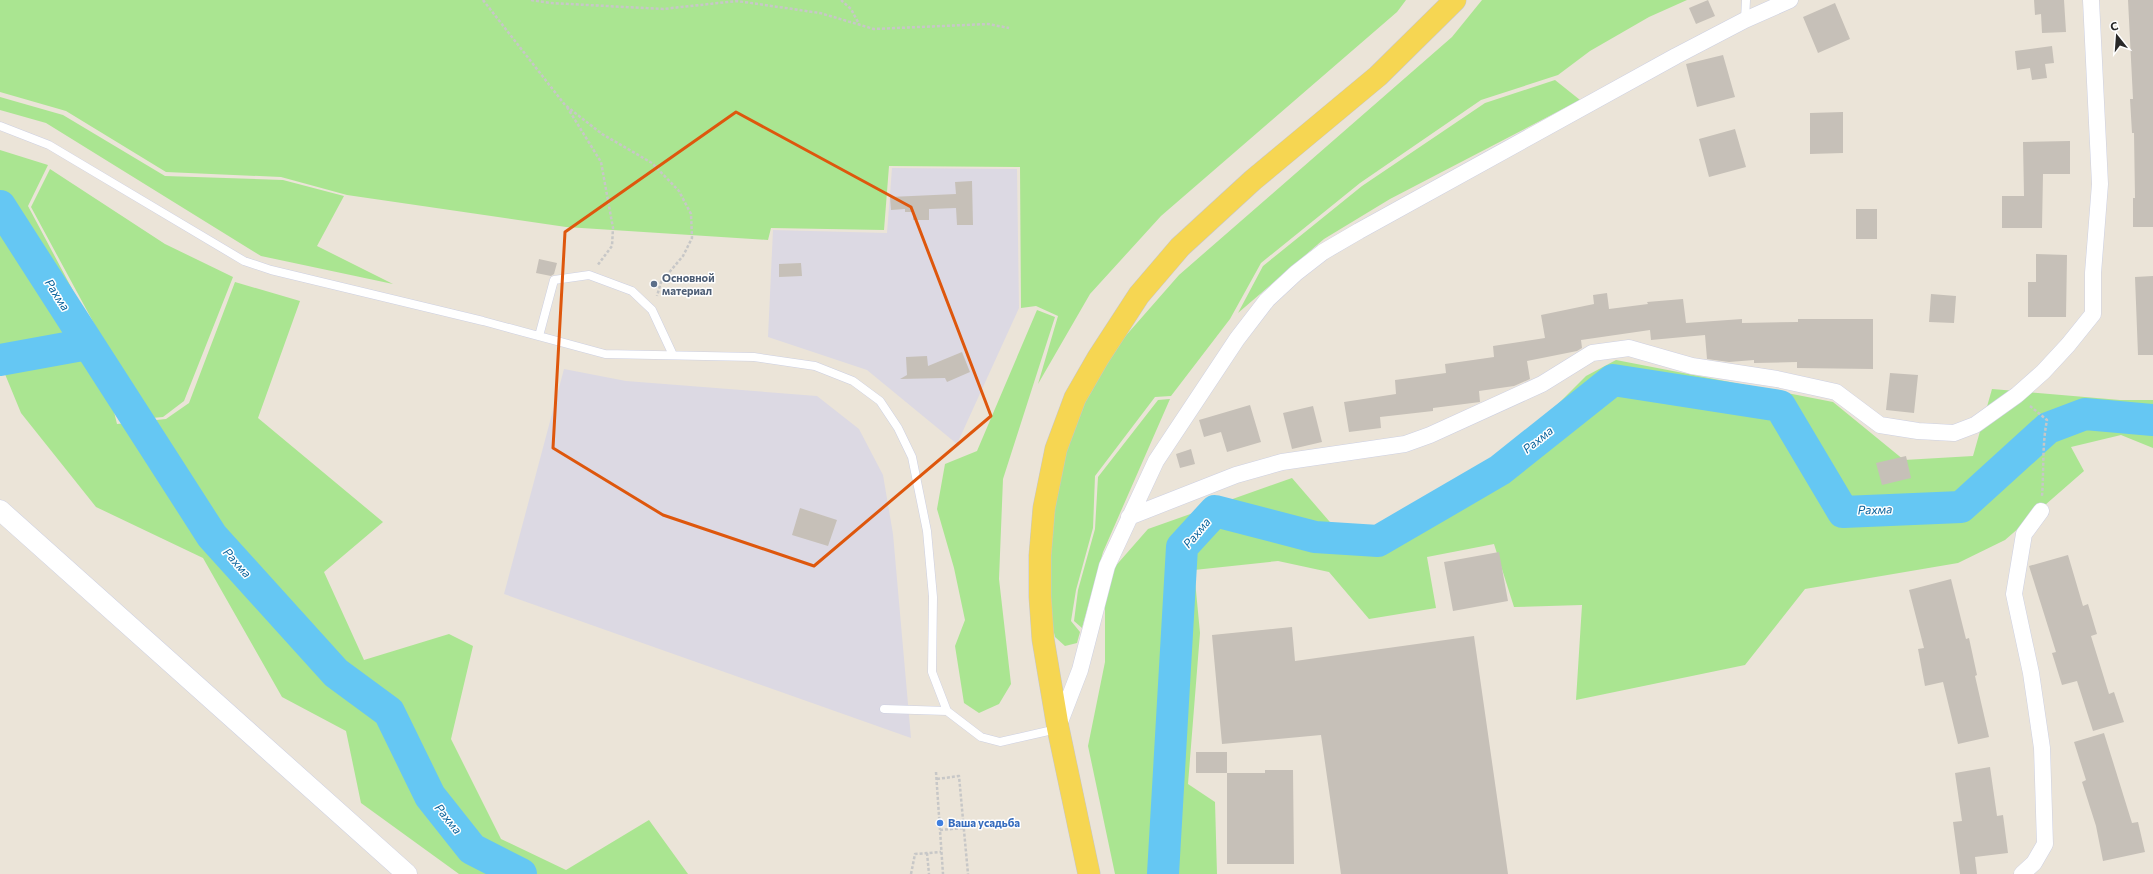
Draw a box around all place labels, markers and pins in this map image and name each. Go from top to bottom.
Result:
place label: Основной материал [662,271,715,297]
marker: Основной материал [649,279,659,289]
place label: Ваша усадьба [948,816,1020,829]
marker: Ваша усадьба [935,818,945,828]

